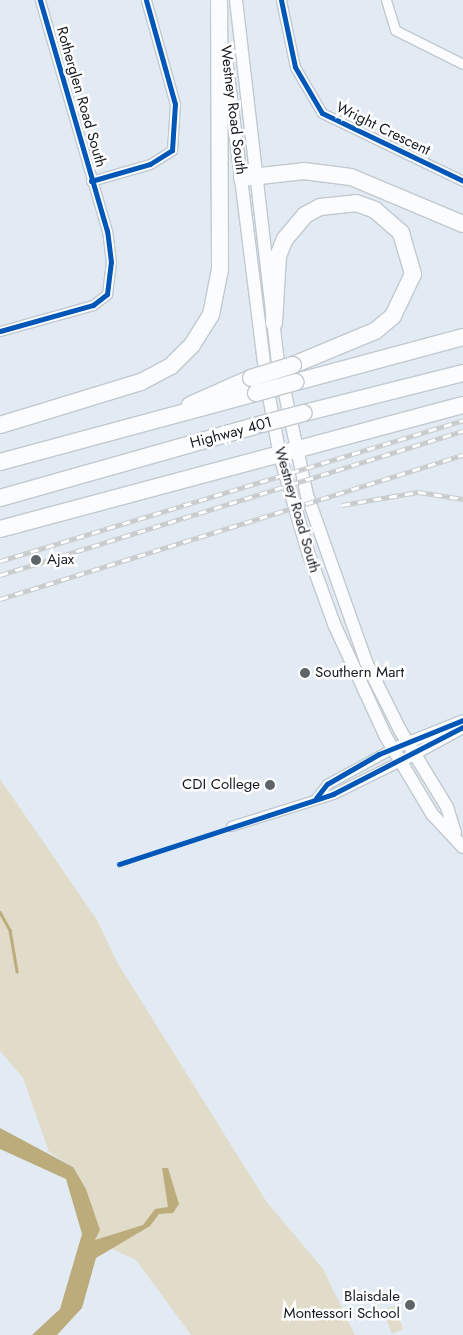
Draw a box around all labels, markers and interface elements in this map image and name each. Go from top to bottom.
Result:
street label: Rotherglen Road South [52,25,110,169]
street label: Westney Road South [216,44,250,176]
street label: Wright Crescent [333,98,433,160]
street label: Highway 401 [188,413,274,453]
street label: Westney Road South [270,445,324,575]
place label: Ajax [47,551,74,569]
marker: Ajax [29,553,43,567]
place label: Southern Mart [315,664,404,682]
marker: Southern Mart [299,667,311,679]
place label: CDI College [182,776,260,794]
marker: CDI College [264,779,276,791]
place label: Blaisdale Montessori School [284,1287,400,1322]
marker: Blaisdale Montessori School [404,1299,416,1311]

